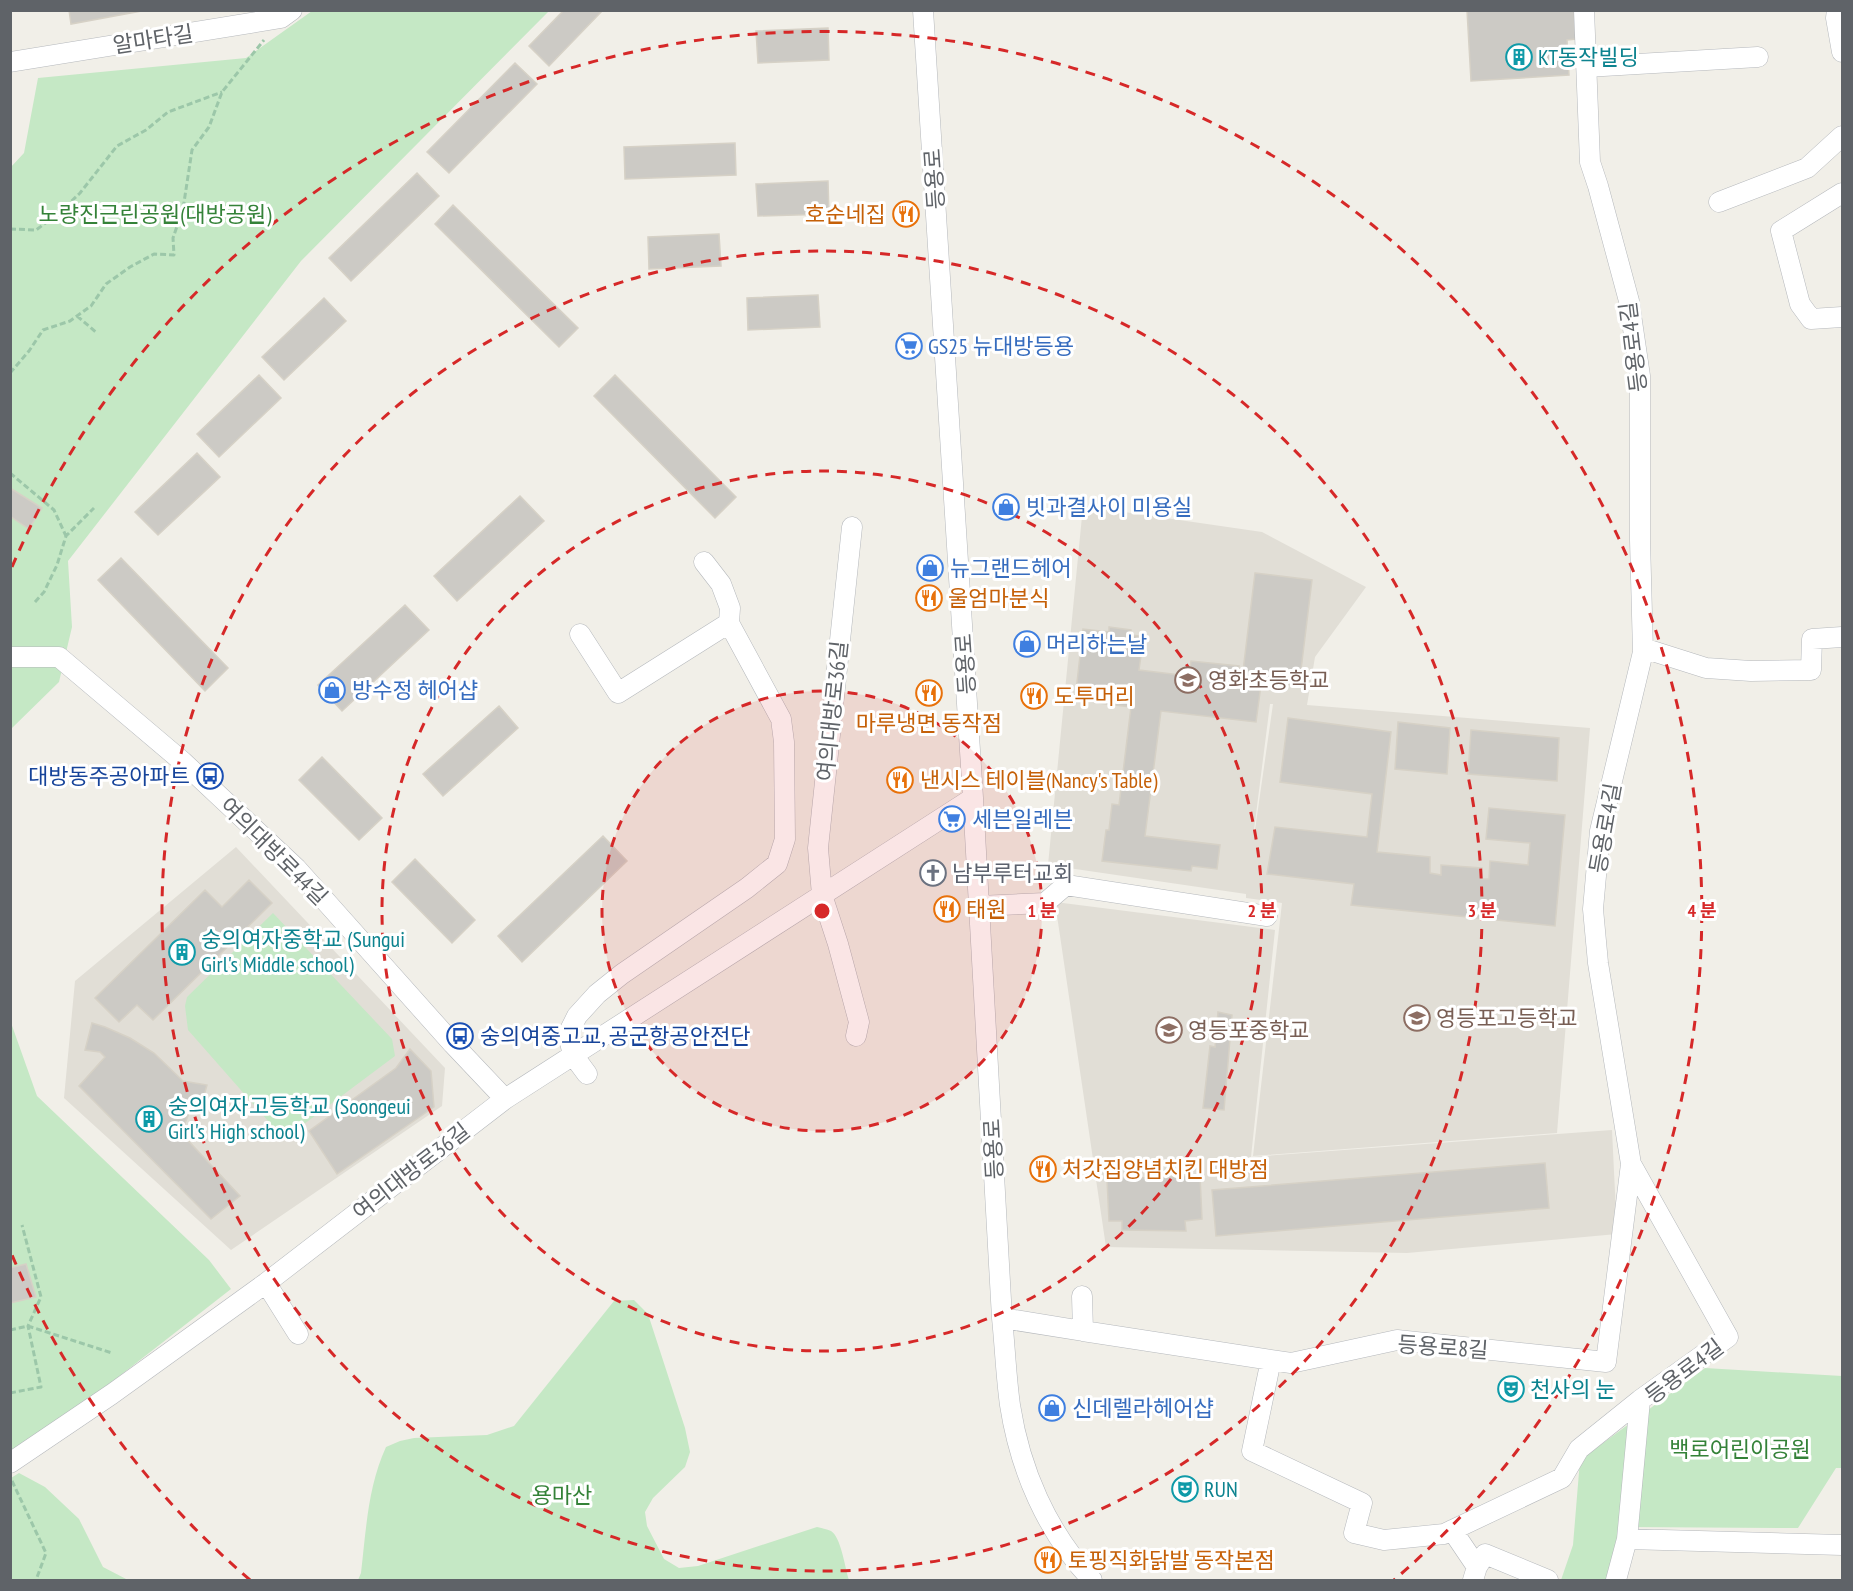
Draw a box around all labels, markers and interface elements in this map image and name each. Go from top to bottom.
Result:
street label: 알마타길 [111,19,195,59]
building icon: KT동작빌딩 [1504,42,1534,72]
place label: KT동작빌딩 [1538,43,1639,71]
street label: 등용로 [918,148,950,210]
restaurant icon: 호순네집 [891,199,921,229]
park label: 노량진근린공원(대방공원) [39,200,272,228]
place label: 호순네집 [805,200,886,228]
street label: 등용로4길 [1614,300,1652,394]
supermarket icon: GS25 뉴대방등용 [894,331,924,361]
place label: GS25 뉴대방등용 [928,332,1074,360]
shop icon: 빗과결사이 미용실 [991,492,1021,522]
place label: 빗과결사이 미용실 [1026,493,1193,521]
shop icon: 뉴그랜드헤어 [915,553,945,583]
place label: 뉴그랜드헤어 [950,554,1071,582]
restaurant icon: 울엄마분식 [914,583,944,613]
place label: 울엄마분식 [948,584,1049,612]
shop icon: 머리하는날 [1012,629,1042,659]
place label: 머리하는날 [1046,630,1147,658]
street label: 등용로 [949,633,981,695]
street label: 여의대방로36길 [811,639,853,783]
school or university icon: 영화초등학교 [1173,665,1203,695]
place label: 영화초등학교 [1208,666,1329,694]
shop icon: 방수정 헤어샵 [317,675,347,705]
place label: 방수정 헤어샵 [352,676,478,704]
restaurant icon: 마루냉면 동작점 [914,678,944,708]
restaurant icon: 도투머리 [1019,681,1049,711]
place label: 도투머리 [1054,682,1135,710]
place label: 마루냉면 동작점 [856,709,1002,737]
bus stop icon: 대방동주공아파트 [195,761,225,791]
place label: 대방동주공아파트 [28,762,190,790]
restaurant icon: 낸시스 테이블(Nancy's Table) [885,765,915,795]
place label: 낸시스 테이블(Nancy's Table) [920,766,1158,794]
street label: 등용로4길 [1583,781,1627,875]
street label: 여의대방로44길 [214,791,334,911]
supermarket icon: 세븐일레븐 [937,804,967,834]
place label: 세븐일레븐 [972,805,1073,833]
church icon: 남부루터교회 [918,858,948,888]
place label: 남부루터교회 [952,859,1073,887]
restaurant icon: 태원 [932,894,962,924]
place label: 태원 [966,895,1006,923]
text: 1 분 [1028,899,1057,922]
text: 2 분 [1248,899,1277,922]
text: 3 분 [1468,899,1497,922]
text: 4 분 [1688,899,1717,922]
centre of rings [812,901,832,921]
place label: 숭의여자중학교 (Sungui Girl's Middle school) [201,925,405,978]
building icon: 숭의여자중학교 (Sungui Girl's Middle school) [167,937,197,967]
school or university icon: 영등포고등학교 [1402,1003,1432,1033]
place label: 영등포고등학교 [1436,1004,1578,1032]
school or university icon: 영등포중학교 [1154,1015,1184,1045]
place label: 영등포중학교 [1188,1016,1309,1044]
bus stop icon: 숭의여중고교, 공군항공안전단 [445,1021,475,1051]
place label: 숭의여중고교, 공군항공안전단 [480,1022,750,1050]
place label: 숭의여자고등학교 (Soongeui Girl's High school) [168,1092,411,1145]
building icon: 숭의여자고등학교 (Soongeui Girl's High school) [134,1104,164,1134]
street label: 여의대방로36길 [347,1116,475,1226]
street label: 등용로 [977,1118,1009,1180]
restaurant icon: 처갓집양념치킨 대방점 [1028,1154,1058,1184]
place label: 처갓집양념치킨 대방점 [1062,1155,1269,1183]
street label: 등용로8길 [1397,1330,1489,1364]
street label: 등용로4길 [1639,1332,1729,1410]
theatre icon: 천사의 눈 [1496,1374,1526,1404]
place label: 천사의 눈 [1530,1375,1616,1403]
shop icon: 신데렐라헤어샵 [1037,1393,1067,1423]
place label: 신데렐라헤어샵 [1072,1394,1214,1422]
park label: 백로어린이공원 [1669,1435,1811,1463]
theatre icon: RUN [1170,1474,1200,1504]
place label: RUN [1204,1475,1238,1503]
park label: 용마산 [532,1481,592,1509]
restaurant icon: 토핑직화닭발 동작본점 [1033,1545,1063,1575]
place label: 토핑직화닭발 동작본점 [1068,1546,1275,1574]

